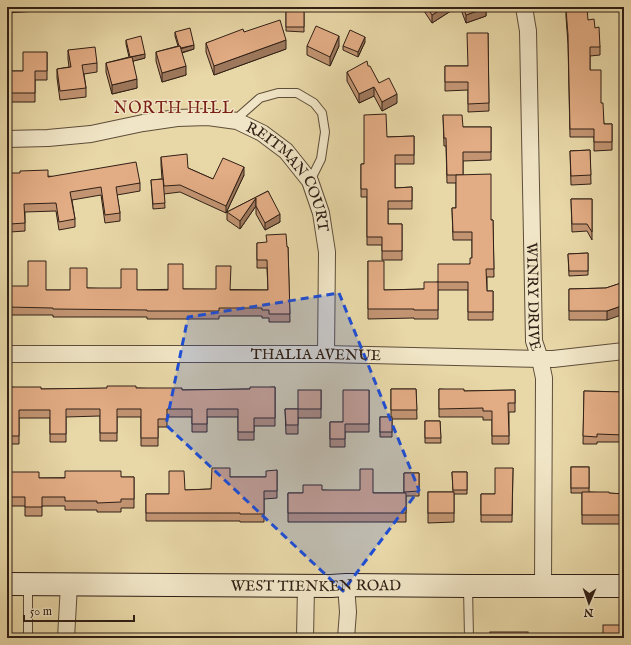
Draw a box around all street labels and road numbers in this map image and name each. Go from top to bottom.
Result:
street label: REITMAN COURT [243,117,333,233]
street label: WINRY DRIVE [523,242,546,353]
street label: THALIA AVENUE [251,344,381,365]
street label: WEST TIENKEN ROAD [231,575,401,596]

